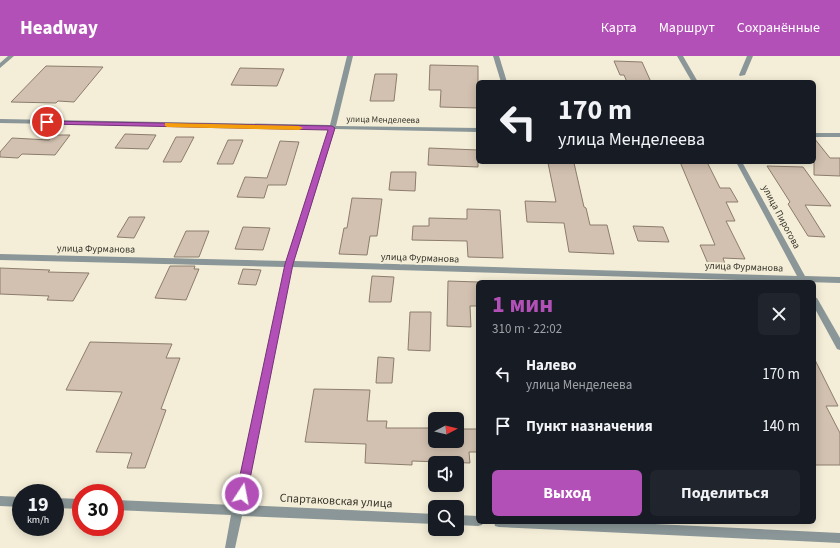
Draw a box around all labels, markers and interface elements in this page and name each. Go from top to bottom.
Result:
text: Headway [20,15,98,42]
text: Карта [601,18,637,38]
text: Маршрут [659,18,715,38]
text: Сохранённые [737,18,820,38]
text: 170 m [558,90,632,130]
icon: left [492,96,544,148]
pin [30,105,64,139]
icon: arrive [36,111,58,133]
street label: улица Менделеева [346,113,420,127]
text: улица Менделеева [558,127,705,152]
street label: улица Пирогова [758,183,804,251]
street label: улица Фурманова [57,241,135,257]
street label: улица Фурманова [381,250,459,266]
street label: улица Фурманова [705,259,783,275]
text: 1 мин [492,287,553,322]
button: close [758,293,800,335]
text: 310 m · 22:02 [492,320,562,338]
text: Налево [526,355,577,376]
icon: left [492,363,514,385]
text: 170 m [762,364,800,385]
text: улица Менделеева [526,376,632,394]
north arrow [428,412,464,448]
map controls [428,412,464,536]
icon: arrive [492,415,514,437]
text: Пункт назначения [526,416,653,437]
text: 140 m [762,416,800,437]
button: sound [428,456,464,492]
button: Выход [492,470,642,516]
button: Поделиться [650,470,800,516]
position arrow [221,473,263,515]
speed limit sign: 30 [72,484,124,536]
street label: Спартаковская улица [279,490,393,512]
text: 19 [27,491,49,519]
button: search [428,500,464,536]
text: km/h [27,513,49,527]

